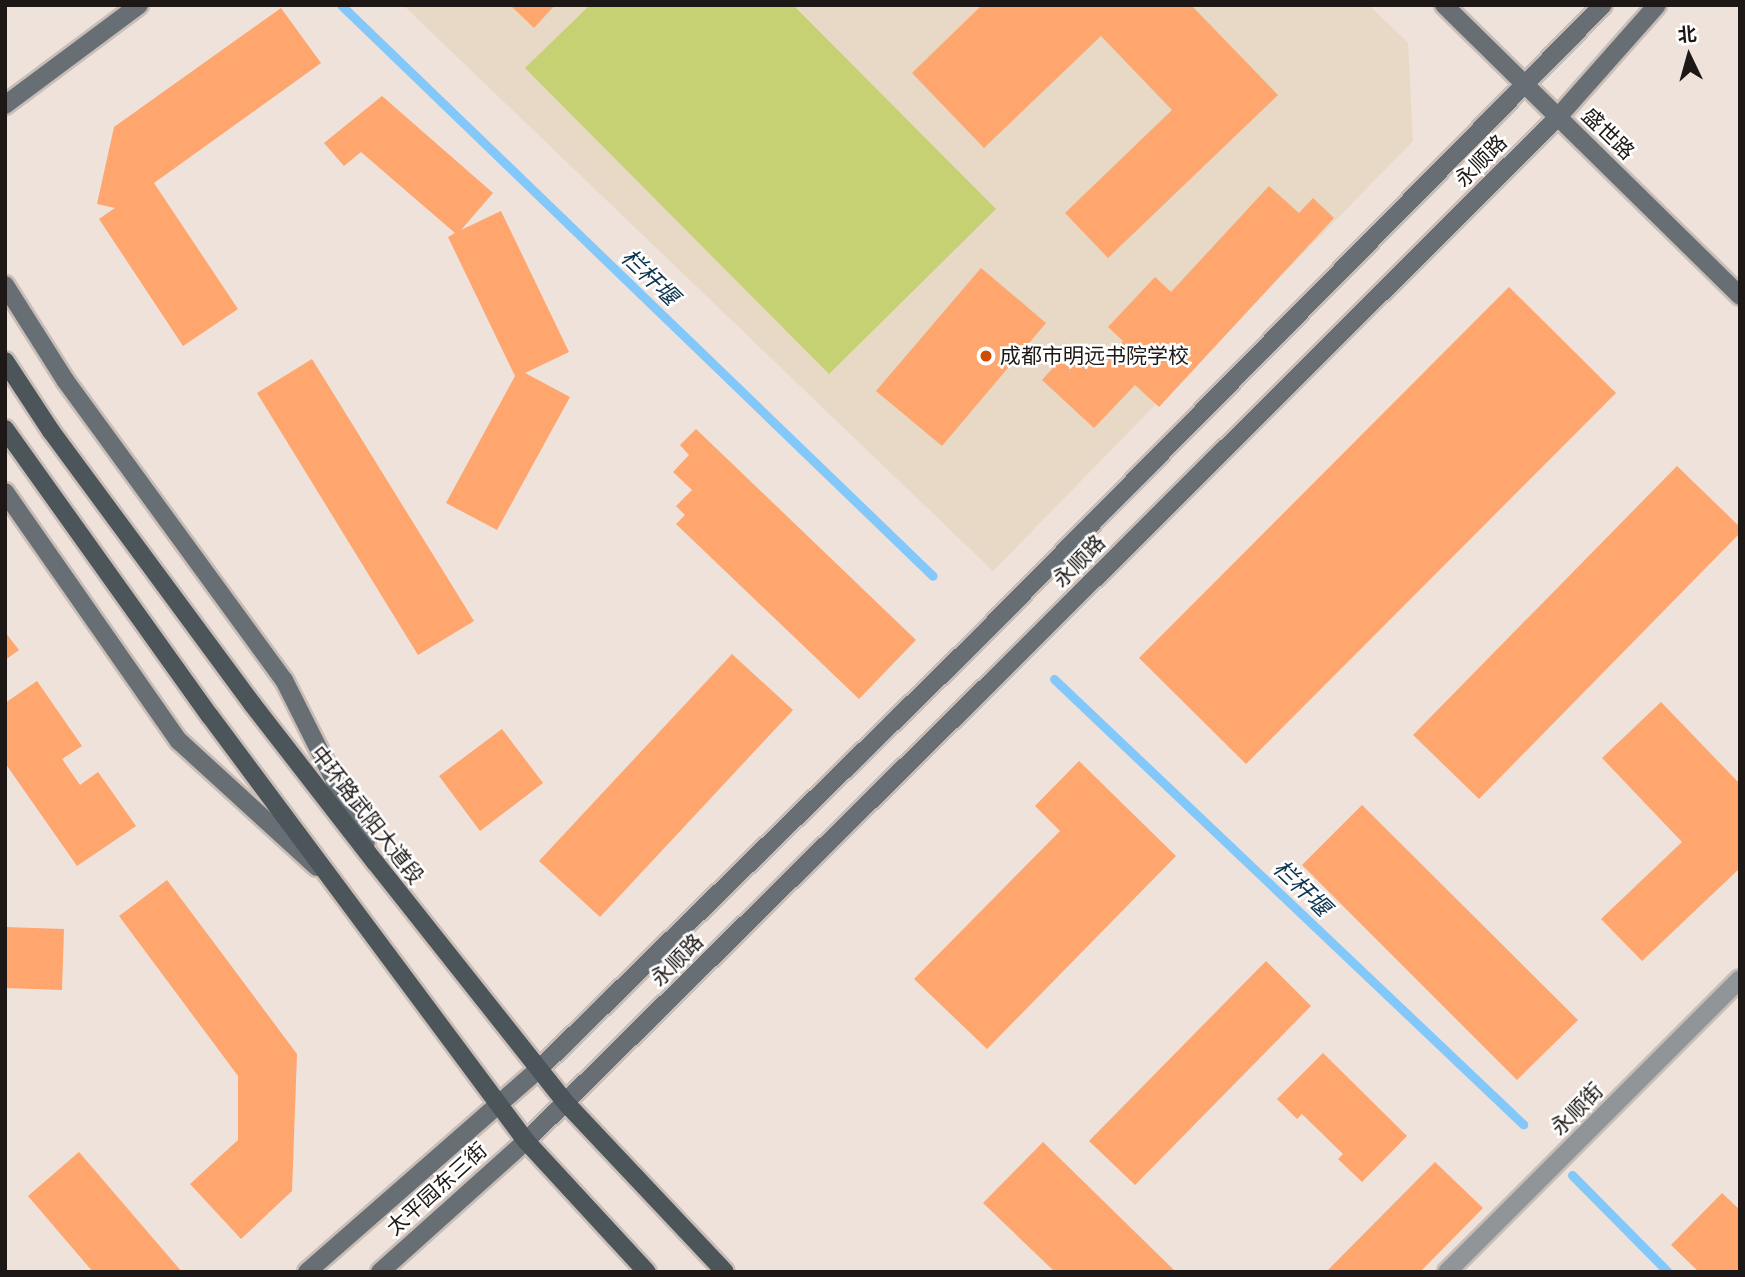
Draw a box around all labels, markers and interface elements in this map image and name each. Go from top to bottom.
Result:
north arrow [1654,21,1724,91]
text: 北 [1677,22,1698,47]
street label: 盛世路 [1577,103,1639,165]
street label: 永顺路 [1450,130,1512,192]
water label: 栏杆堰 [616,243,684,311]
place label: 成都市明远书院学校 [1000,343,1189,369]
marker: 成都市明远书院学校 [978,348,994,364]
street label: 永顺路 [1048,530,1110,592]
street label: 中环路武阳大道段 [305,741,429,889]
water label: 栏杆堰 [1268,854,1336,922]
street label: 永顺路 [646,929,708,991]
street label: 永顺街 [1546,1078,1608,1140]
street label: 太平园东三街 [382,1137,492,1241]

